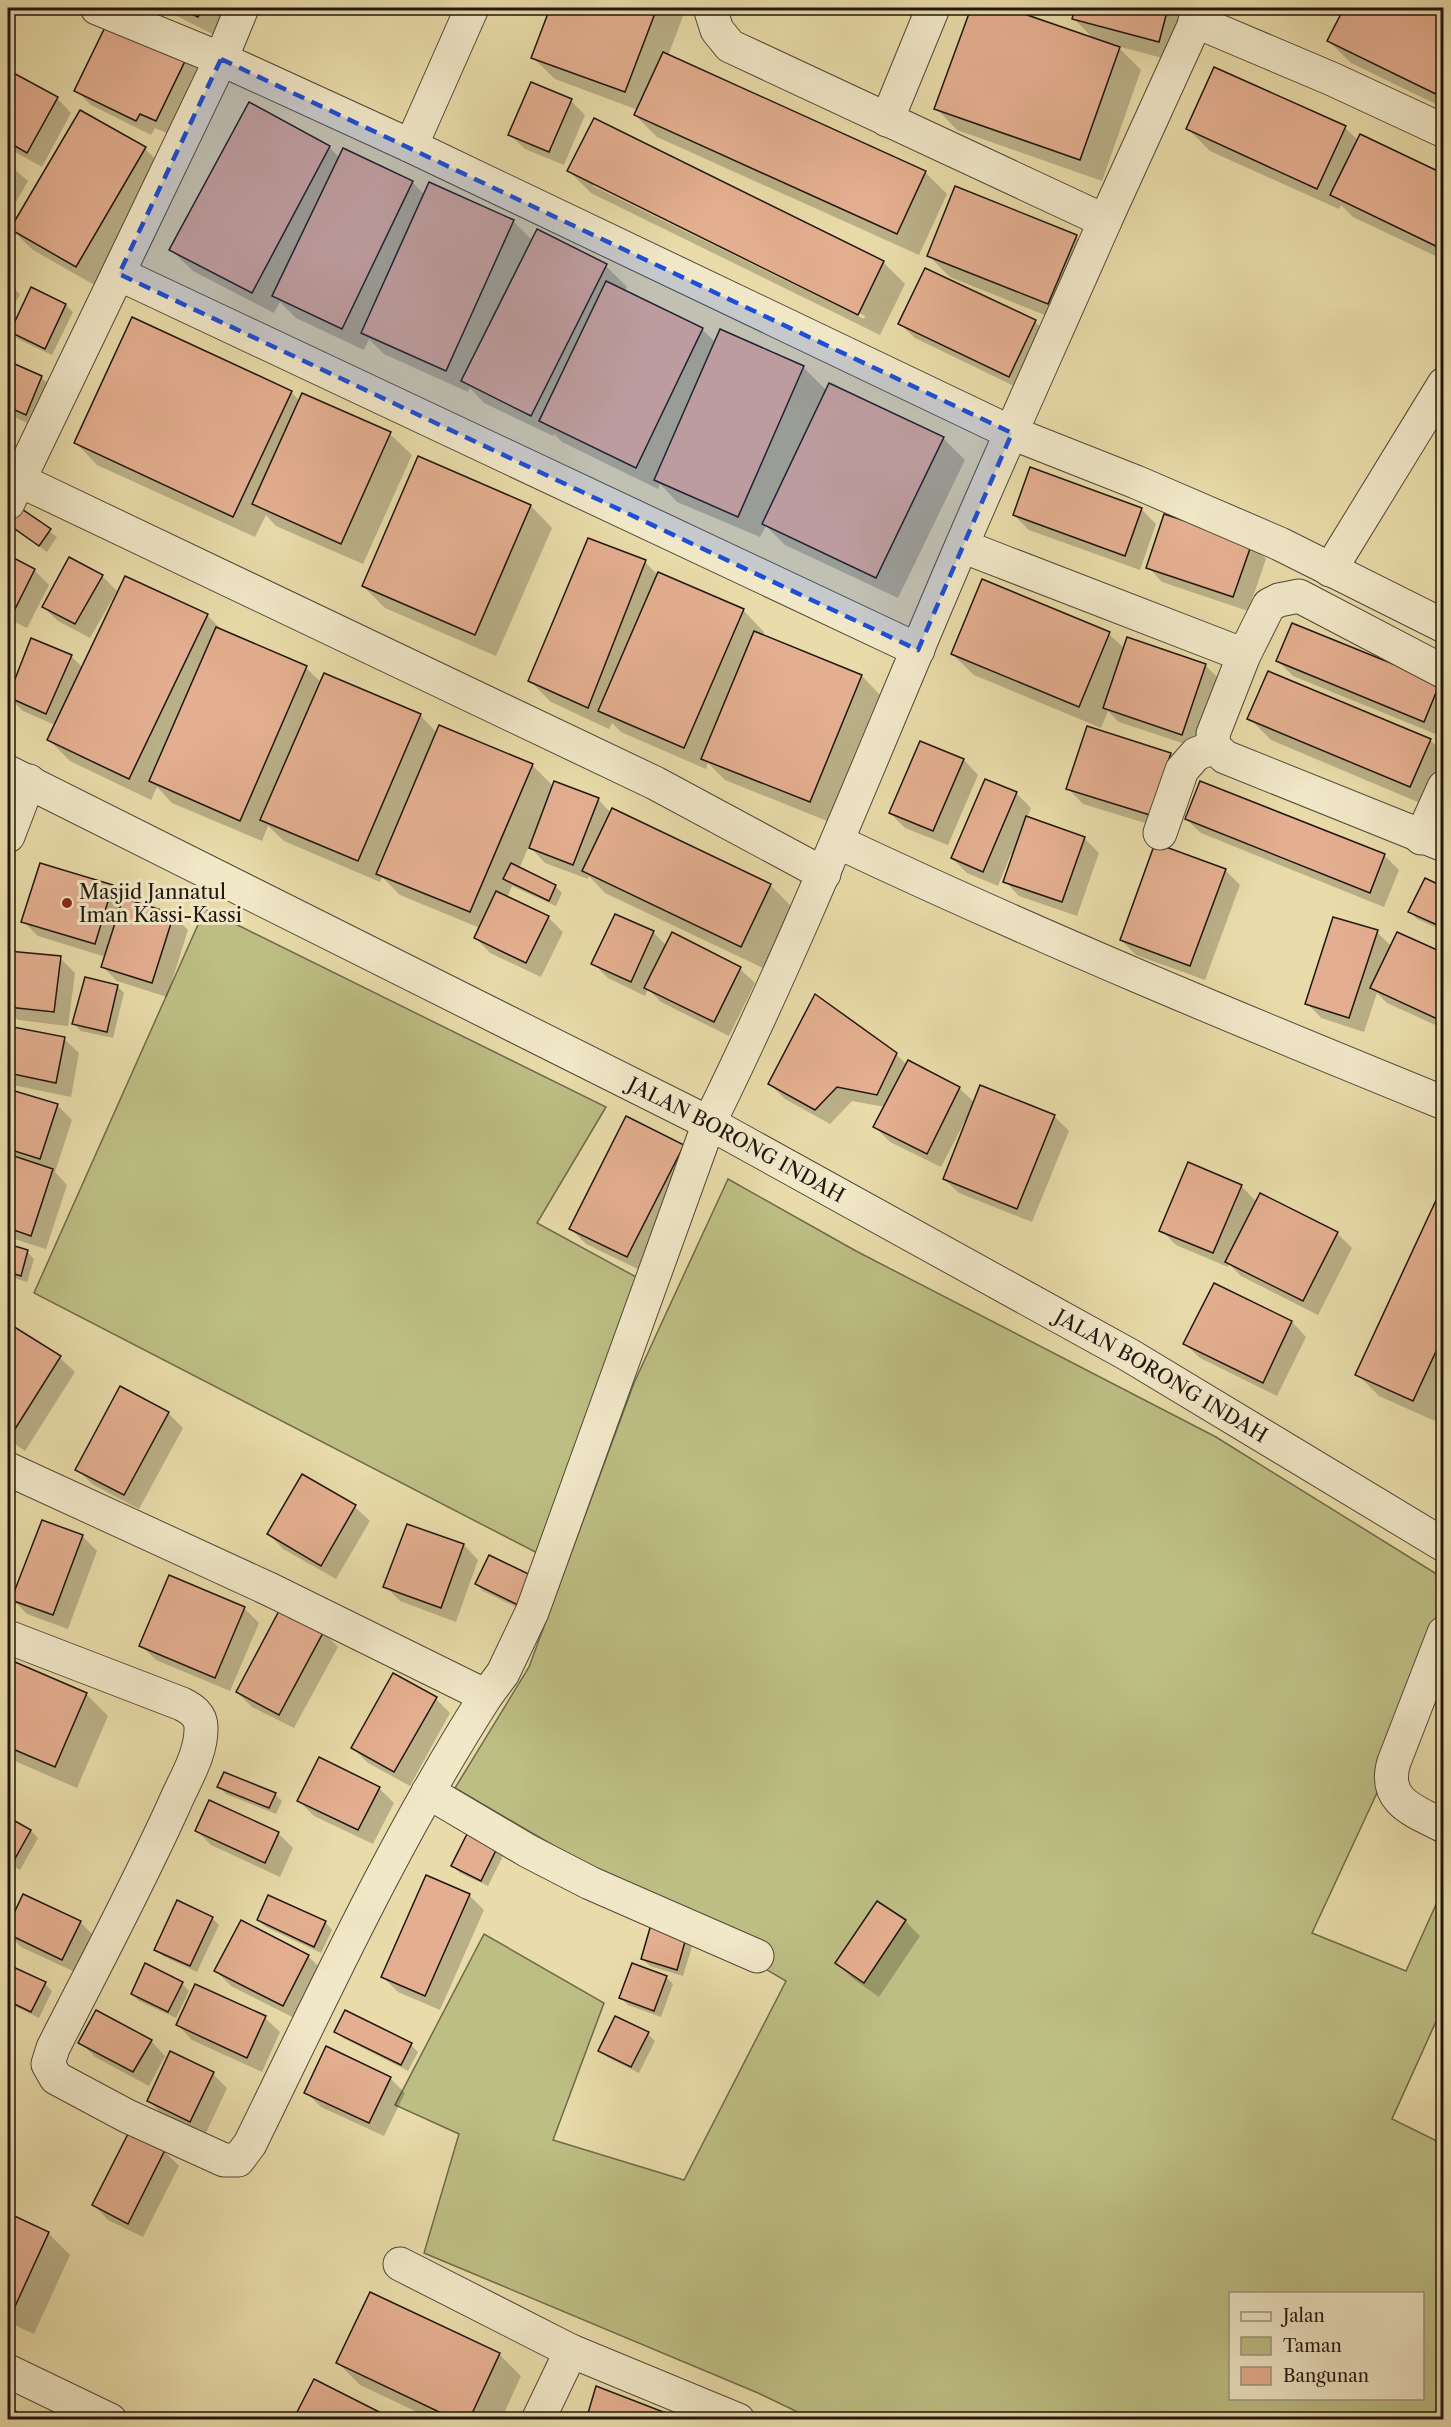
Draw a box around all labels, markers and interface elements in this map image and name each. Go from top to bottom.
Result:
place label: Masjid Jannatul Iman Kassi-Kassi [79,880,242,927]
marker: Masjid Jannatul Iman Kassi-Kassi [60,896,74,910]
street label: JALAN BORONG INDAH [621,1071,849,1208]
street label: JALAN BORONG INDAH [1048,1303,1272,1448]
legend [1229,2292,1424,2400]
text: Jalan [1280,2305,1325,2327]
text: Taman [1283,2335,1342,2357]
text: Bangunan [1283,2365,1369,2387]

